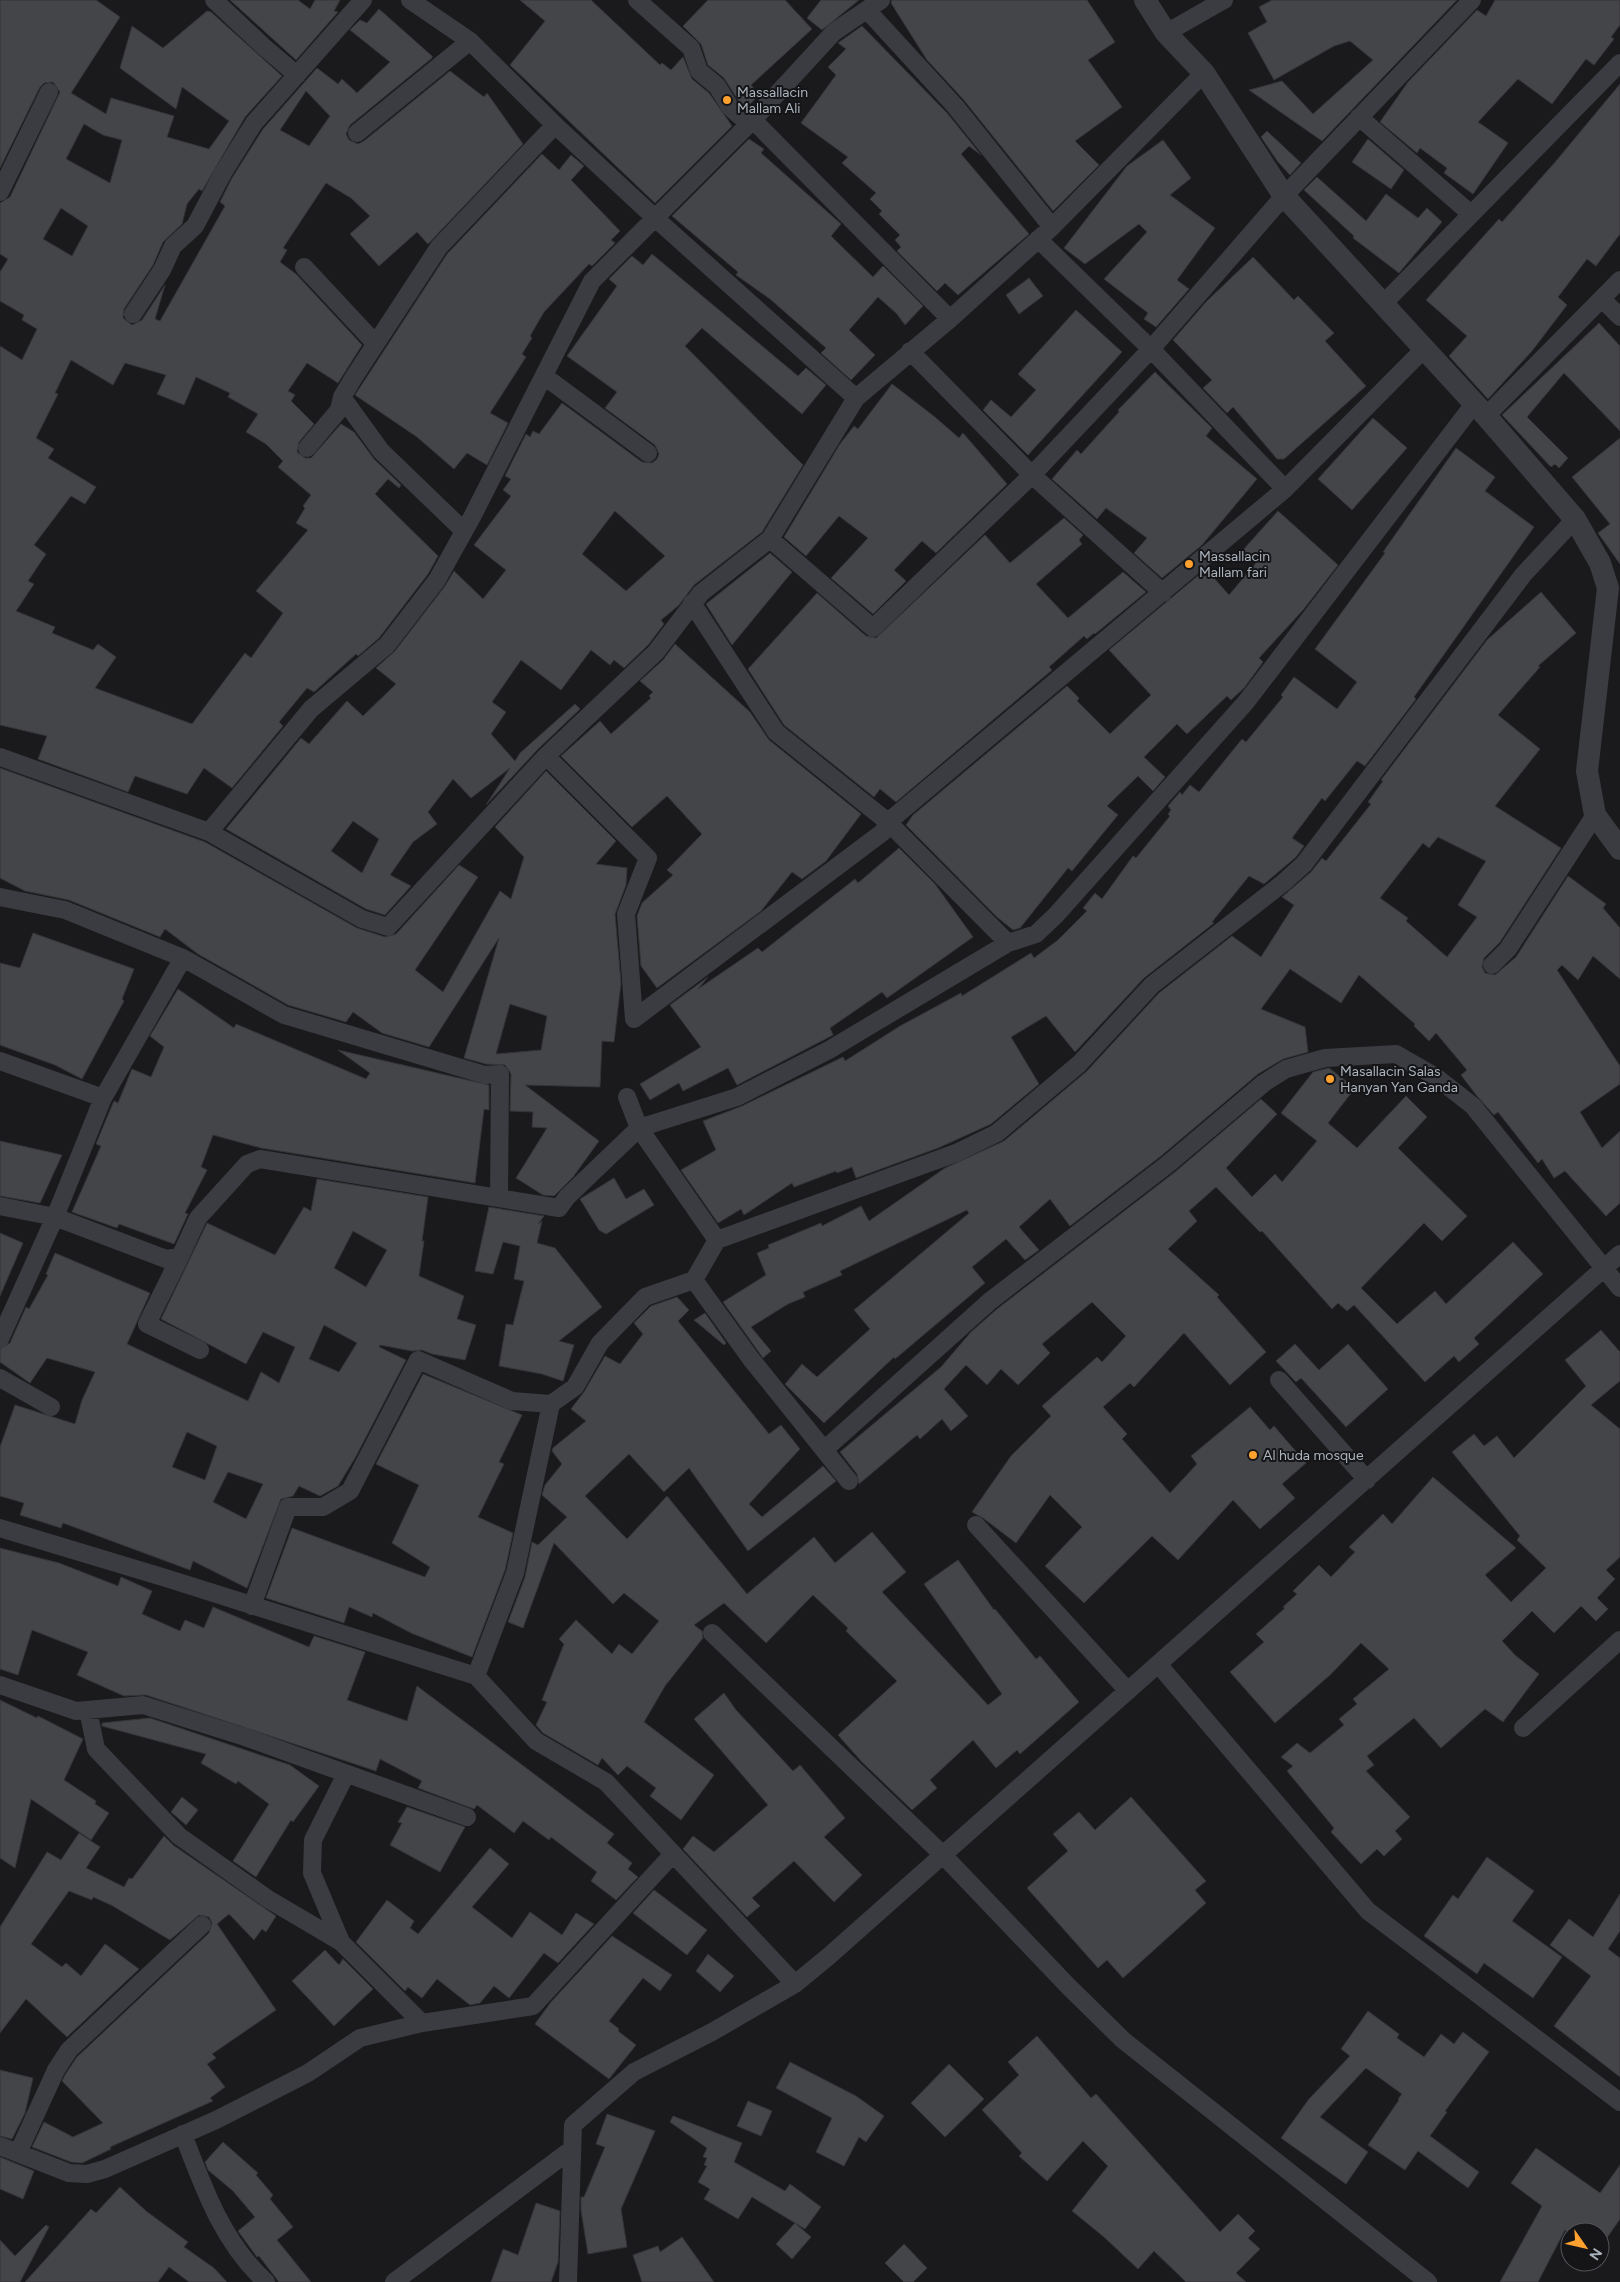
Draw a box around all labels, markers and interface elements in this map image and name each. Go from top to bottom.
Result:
place label: Massallacin Mallam Ali [737,84,808,117]
marker: Massallacin Mallam Ali [721,94,733,106]
place label: Massallacin Mallam fari [1199,548,1270,581]
marker: Massallacin Mallam fari [1183,558,1195,570]
place label: Masallacin Salas Hanyan Yan Ganda [1340,1063,1458,1096]
marker: Masallacin Salas Hanyan Yan Ganda [1324,1073,1336,1085]
place label: Al huda mosque [1263,1447,1364,1464]
marker: Al huda mosque [1247,1449,1259,1461]
north arrow [1560,2222,1610,2272]
text: N [1585,2245,1605,2263]

